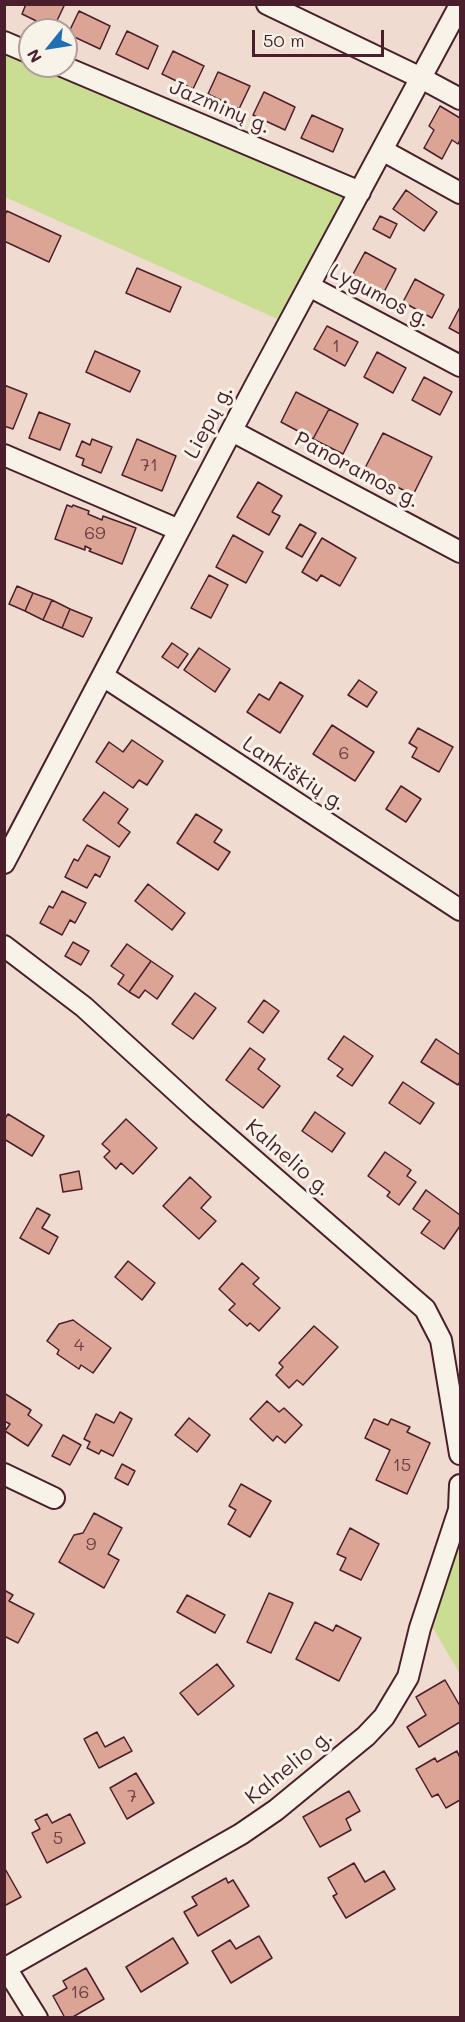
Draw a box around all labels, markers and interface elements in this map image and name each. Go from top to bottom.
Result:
north arrow [18,18,78,78]
scale bar [255,18,387,56]
text: 50 m [263,28,305,52]
text: N [22,46,46,67]
street label: Jazminų g. [166,74,274,140]
street label: Lygumos g. [325,259,435,333]
house number: 1 [332,335,340,357]
street label: Liepų g. [179,381,239,463]
street label: Panoramos g. [290,426,424,514]
house number: 71 [140,454,158,476]
house number: 69 [84,522,106,544]
street label: Lankiškių g. [238,731,350,817]
house number: 6 [339,742,349,764]
street label: Kalnelio g. [240,1114,336,1202]
house number: 4 [74,1334,84,1356]
house number: 15 [393,1454,411,1476]
house number: 9 [86,1533,96,1555]
street label: Kalnelio g. [240,1724,338,1810]
house number: 7 [127,1785,137,1807]
house number: 5 [53,1827,63,1849]
house number: 16 [71,1981,89,2003]

